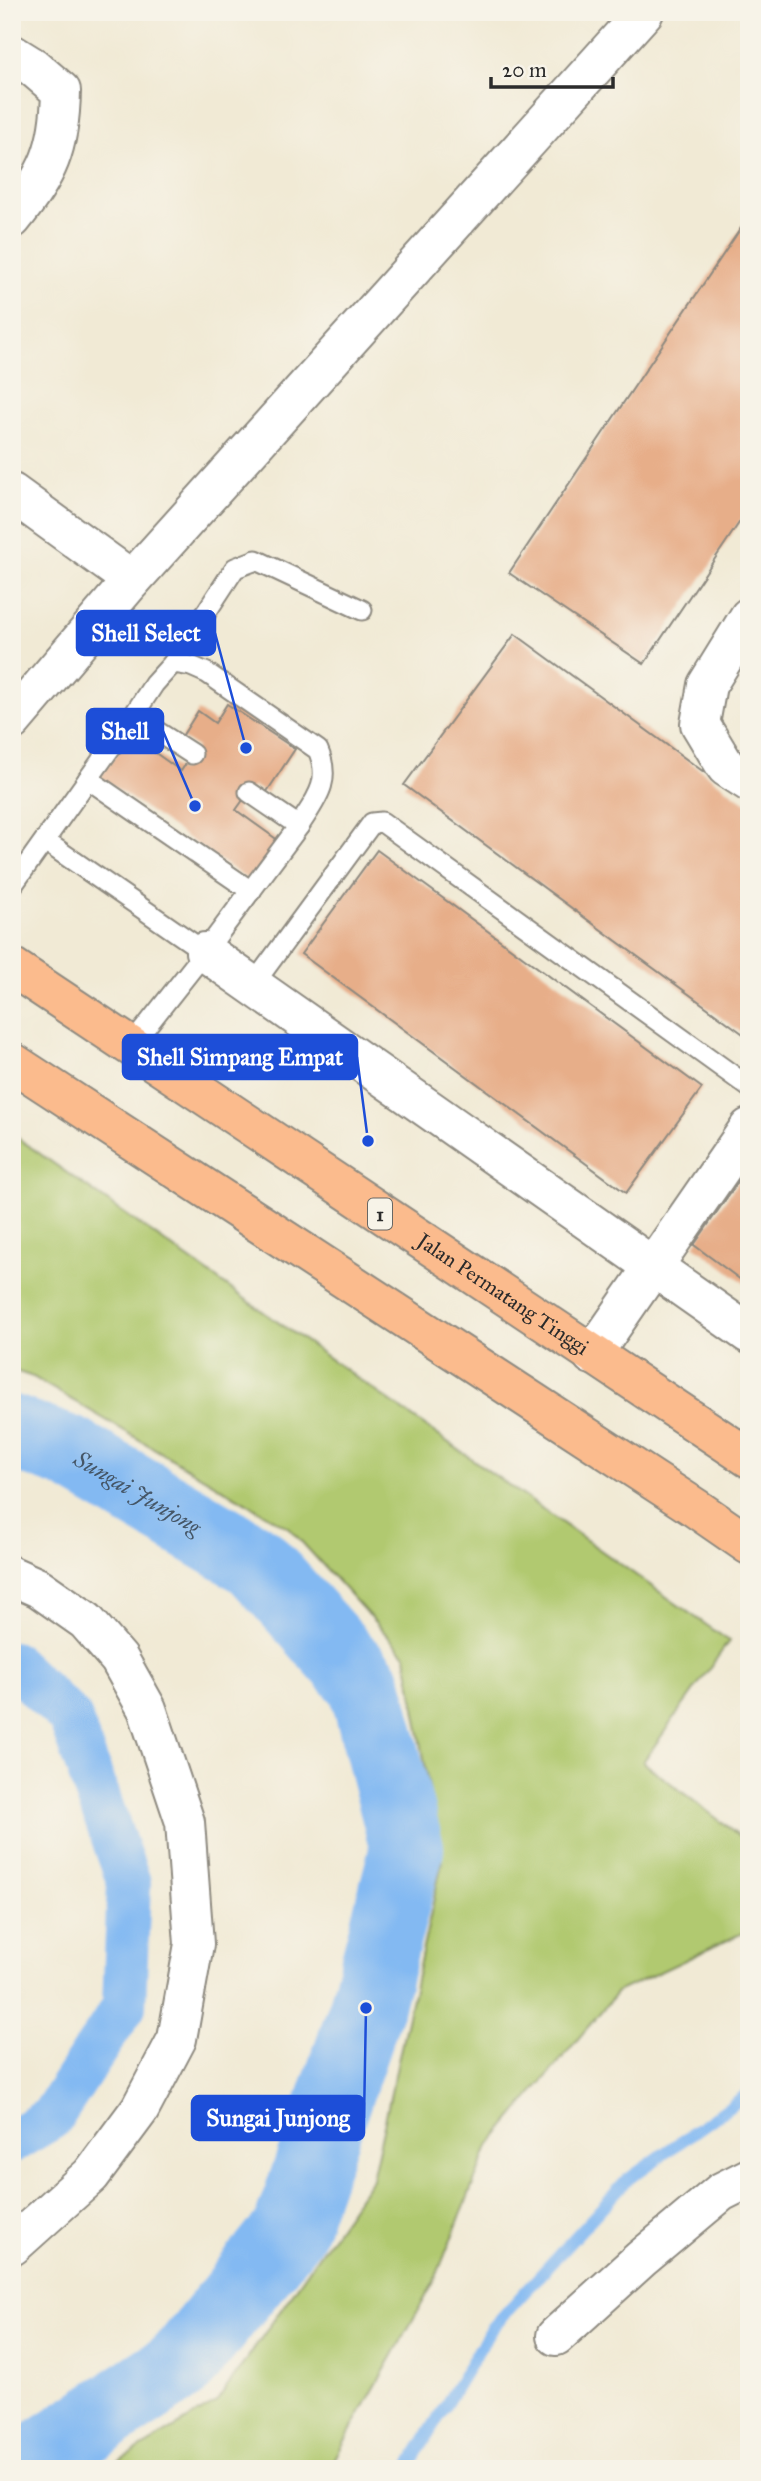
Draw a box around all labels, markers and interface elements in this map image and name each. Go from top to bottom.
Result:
scale bar [491,46,614,90]
text: 20 m [502,57,547,83]
callout: Shell Select [77,611,215,655]
text: Shell Select [91,619,202,647]
callout: Shell [87,709,163,753]
text: Shell [101,717,150,745]
callout: Shell Simpang Empat [123,1035,357,1079]
text: Shell Simpang Empat [137,1043,344,1072]
road number: 1 [368,1198,392,1230]
street label: Jalan Permatang Tinggi [411,1226,594,1361]
water label: Sungai Junjong [68,1444,207,1541]
callout: Sungai Junjong [192,2096,364,2140]
text: Sungai Junjong [206,2104,351,2133]

